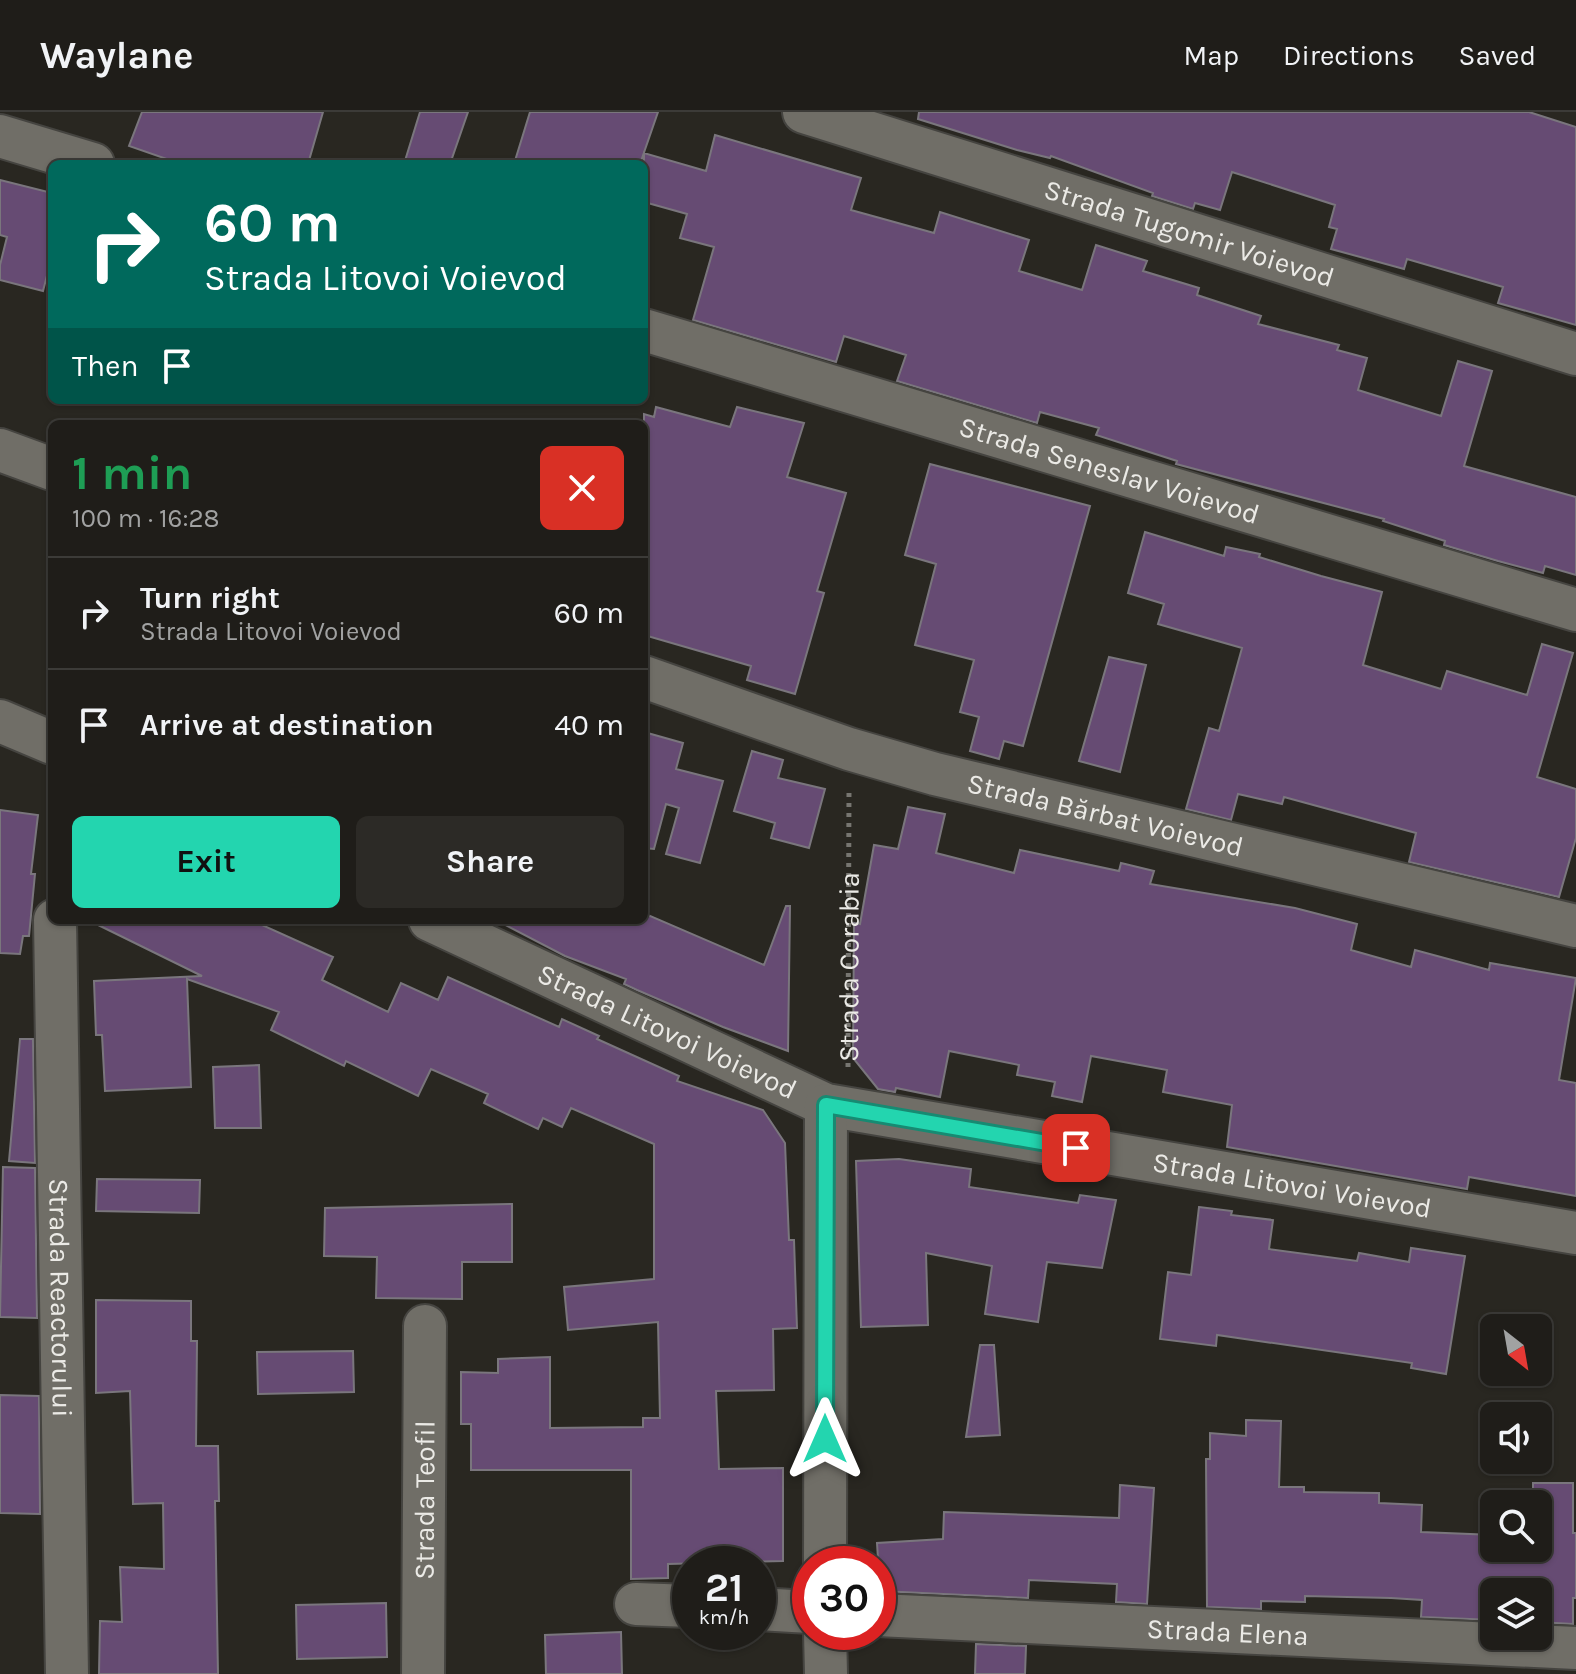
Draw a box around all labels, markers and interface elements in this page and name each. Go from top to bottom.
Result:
text: Waylane [40,33,193,78]
text: Map [1184,39,1239,72]
text: Directions [1283,39,1415,72]
text: Saved [1459,39,1536,72]
street label: Strada Tugomir Voievod [1040,172,1338,294]
text: 60 m [204,190,341,255]
icon: right [72,192,176,296]
text: Strada Litovoi Voievod [204,257,567,299]
icon: arrive [155,344,199,388]
text: Then [72,348,139,384]
street label: Strada Seneslav Voievod [955,410,1263,531]
text: 1 min [72,445,192,501]
button: close [540,446,624,530]
text: 100 m · 16:28 [72,503,219,534]
text: Turn right [140,580,280,616]
icon: right [72,591,116,635]
text: 60 m [554,595,624,631]
text: Strada Litovoi Voievod [140,616,402,647]
icon: arrive [72,703,116,747]
text: Arrive at destination [140,707,434,743]
text: 40 m [554,707,624,743]
street label: Strada Bărbat Voievod [964,766,1247,864]
button: Exit [72,816,340,908]
button: Share [356,816,624,908]
street label: Strada Corabia [832,872,866,1062]
street label: Strada Litovoi Voievod [532,957,802,1106]
pin [1042,1114,1110,1182]
icon: arrive [1054,1126,1098,1170]
street label: Strada Litovoi Voievod [1150,1145,1434,1225]
street label: Strada Reactorului [42,1178,79,1418]
north arrow [1480,1314,1552,1386]
map controls [1480,1314,1552,1650]
position arrow [783,1397,867,1481]
button: sound [1480,1402,1552,1474]
street label: Strada Teofil [408,1420,441,1580]
button: search [1480,1490,1552,1562]
speed limit sign: 30 [792,1546,896,1650]
text: 21 [705,1564,743,1611]
button: layers [1480,1578,1552,1650]
text: km/h [699,1606,749,1629]
street label: Strada Elena [1146,1612,1309,1652]

